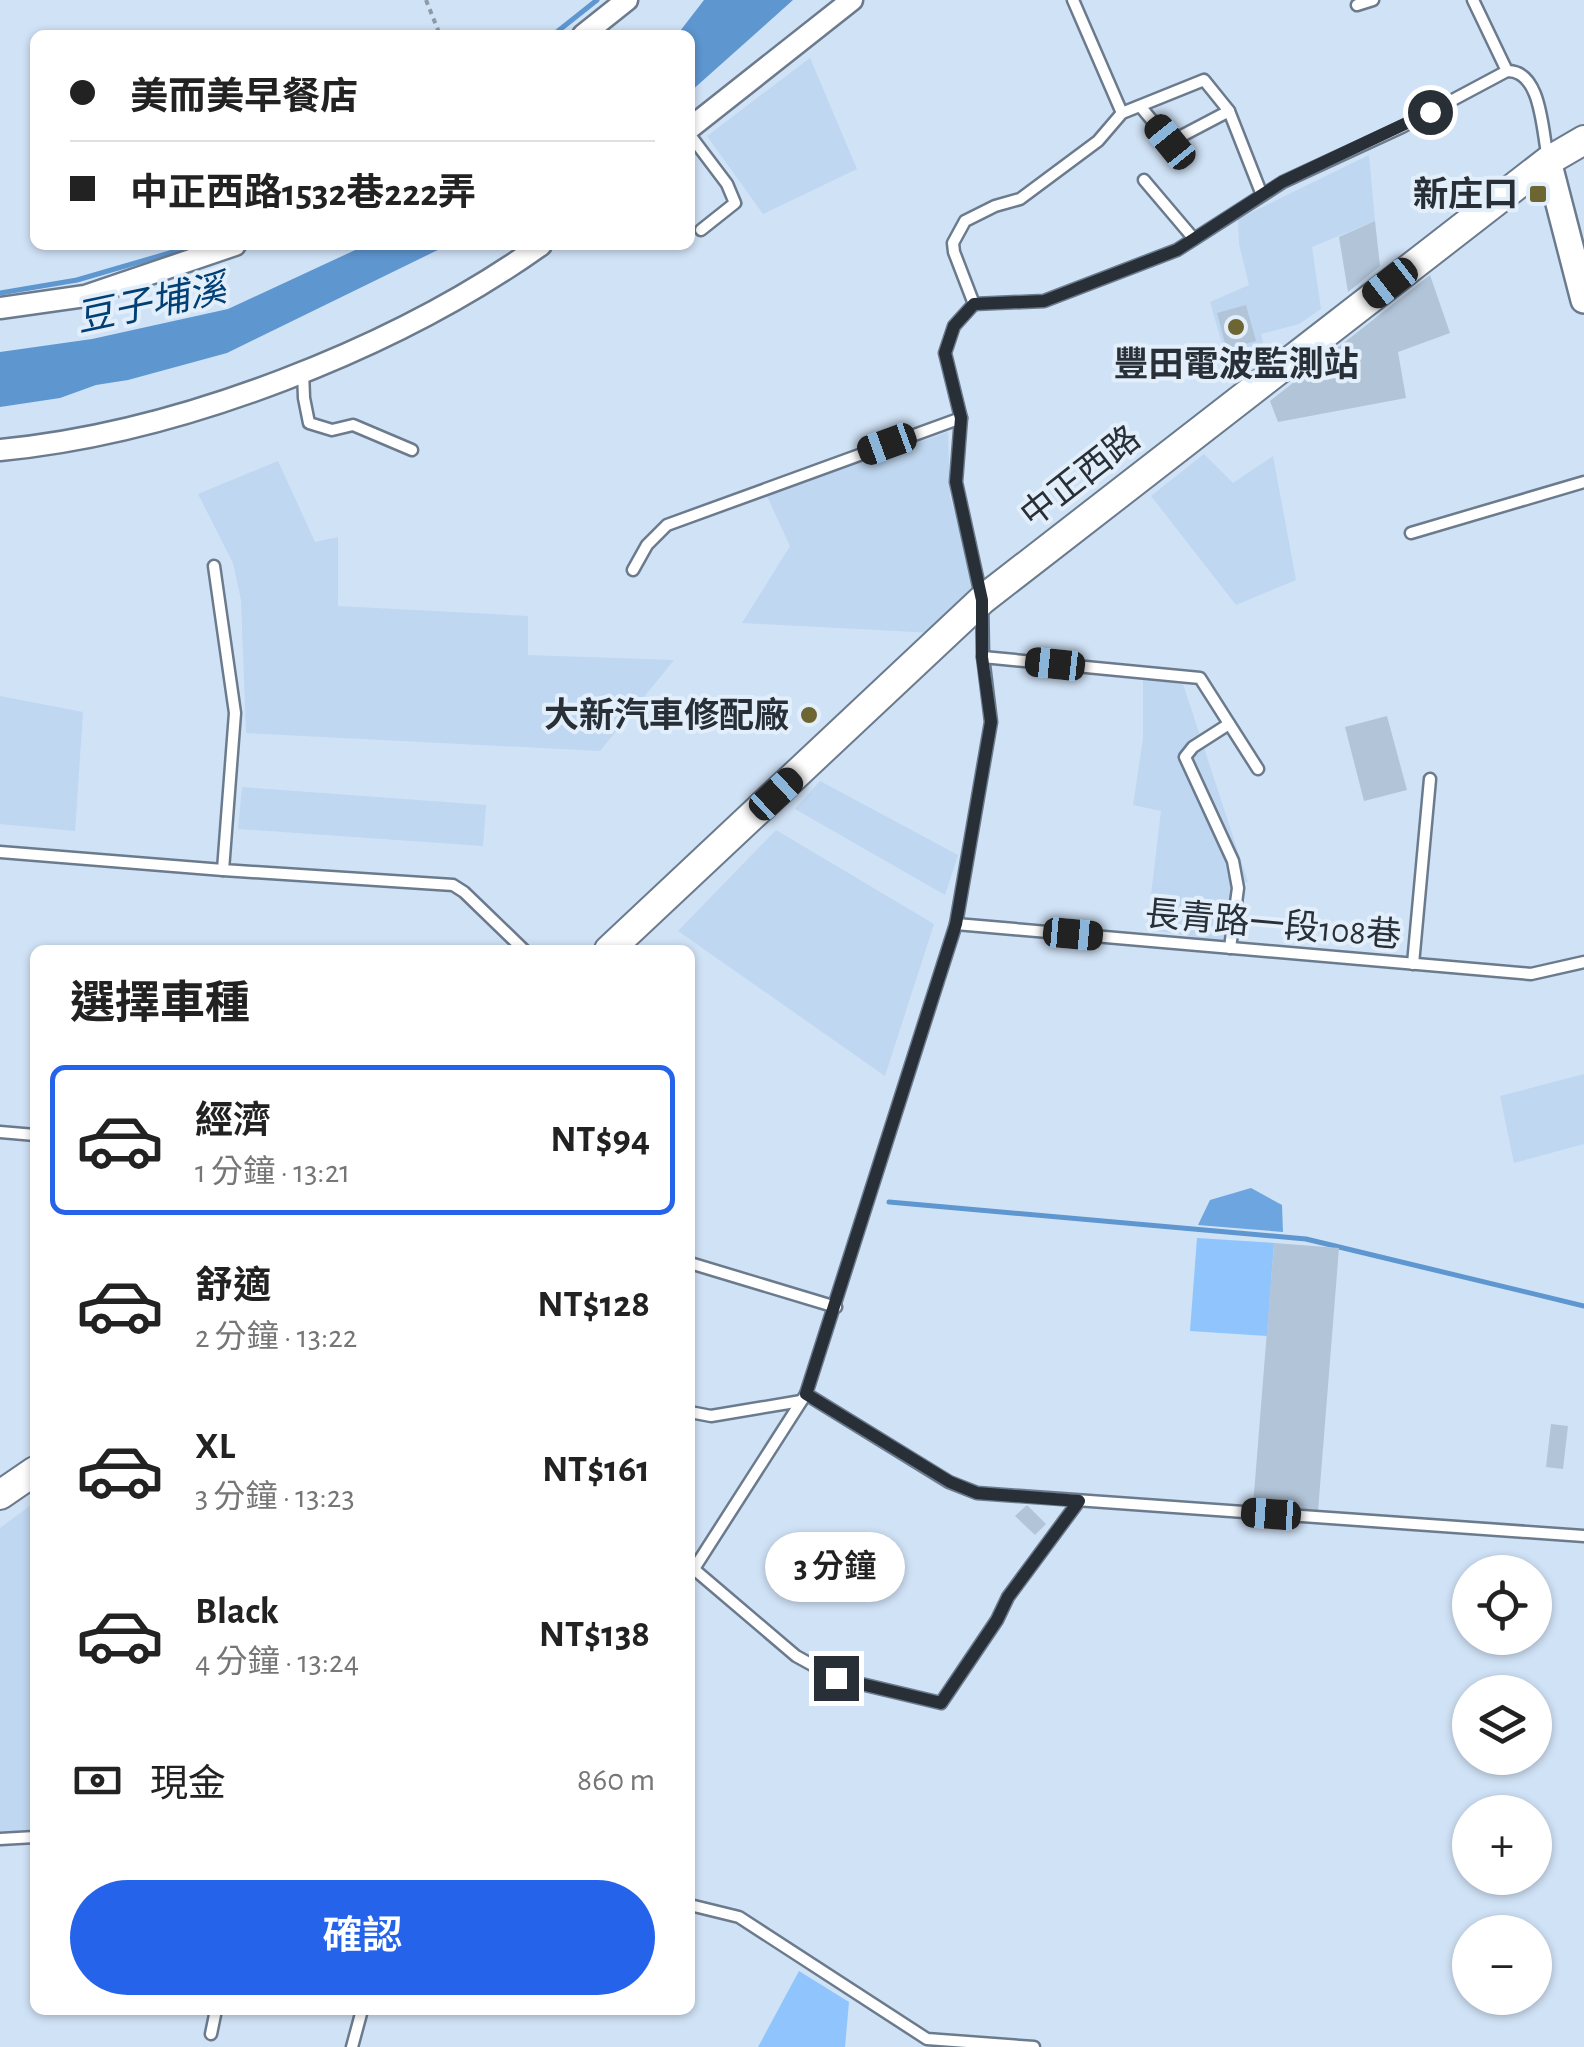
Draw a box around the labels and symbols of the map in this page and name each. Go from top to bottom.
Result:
route start [1408,90,1453,135]
car [1139,109,1201,175]
place label: 新庄口 [1413,175,1518,213]
marker: 新庄口 [1527,183,1549,205]
car [1357,253,1423,313]
water label: 豆子埔溪 [73,268,235,339]
marker: 豐田電波監測站 [1225,316,1247,338]
place label: 豐田電波監測站 [1113,346,1359,383]
street label: 中正西路 [1014,419,1147,534]
car [854,420,920,468]
car [1024,646,1086,682]
place label: 大新汽車修配廠 [544,696,789,734]
marker: 大新汽車修配廠 [798,704,820,726]
car [744,763,808,825]
street label: 長青路一段108巷 [1143,895,1403,954]
car [1042,916,1104,952]
car [1240,1497,1302,1531]
callout: 3 分鐘 [766,1533,906,1603]
route end [814,1656,859,1701]

